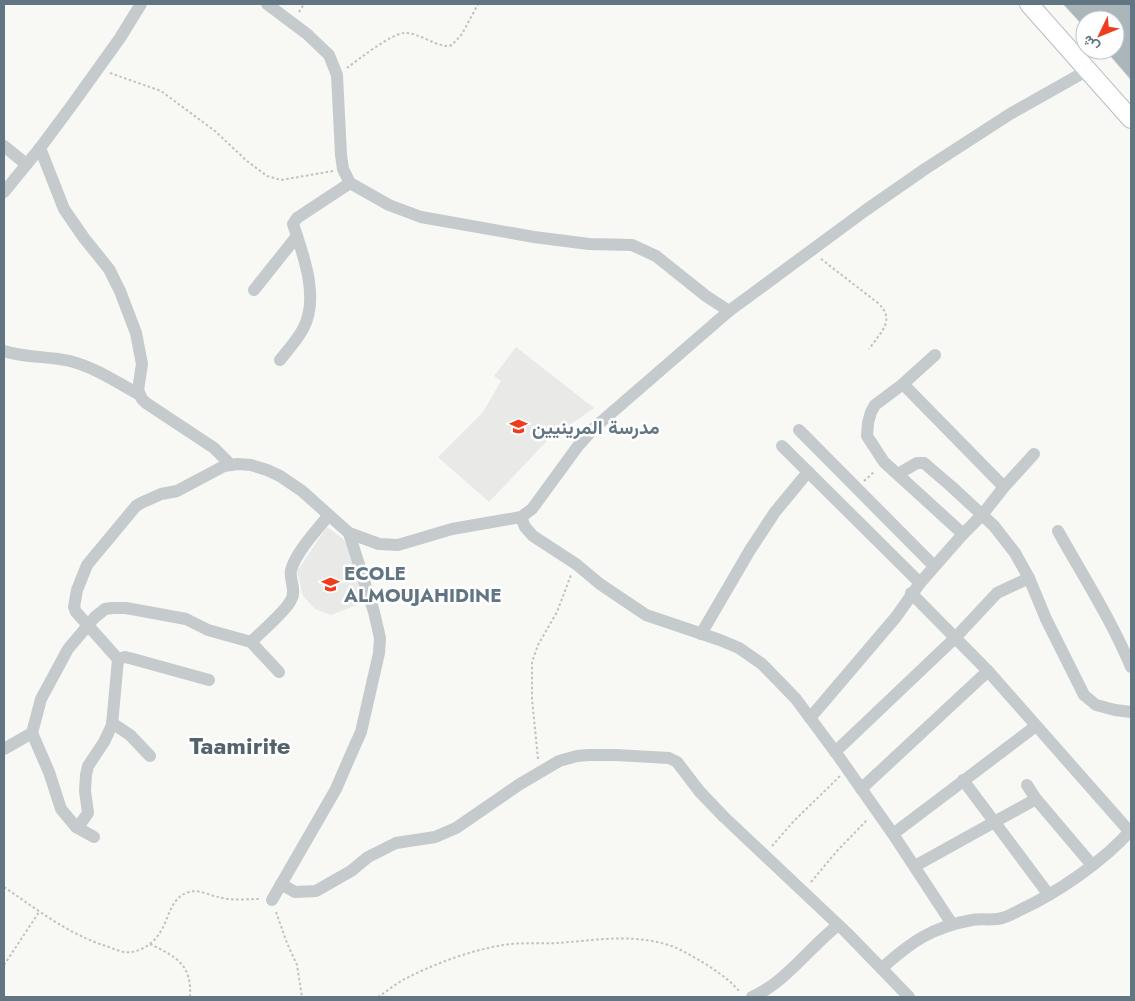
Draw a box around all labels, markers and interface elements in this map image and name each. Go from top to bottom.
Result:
north arrow [1075,10,1125,60]
text: ش [1077,31,1104,57]
place label: مدرسة المرينيين [532,414,660,441]
school or university icon: مدرسة المرينيين [508,417,528,437]
place label: ECOLE ALMOUJAHIDINE [343,560,502,609]
school or university icon: ECOLE ALMOUJAHIDINE [320,574,340,594]
district label: Taamirite [189,728,291,763]

